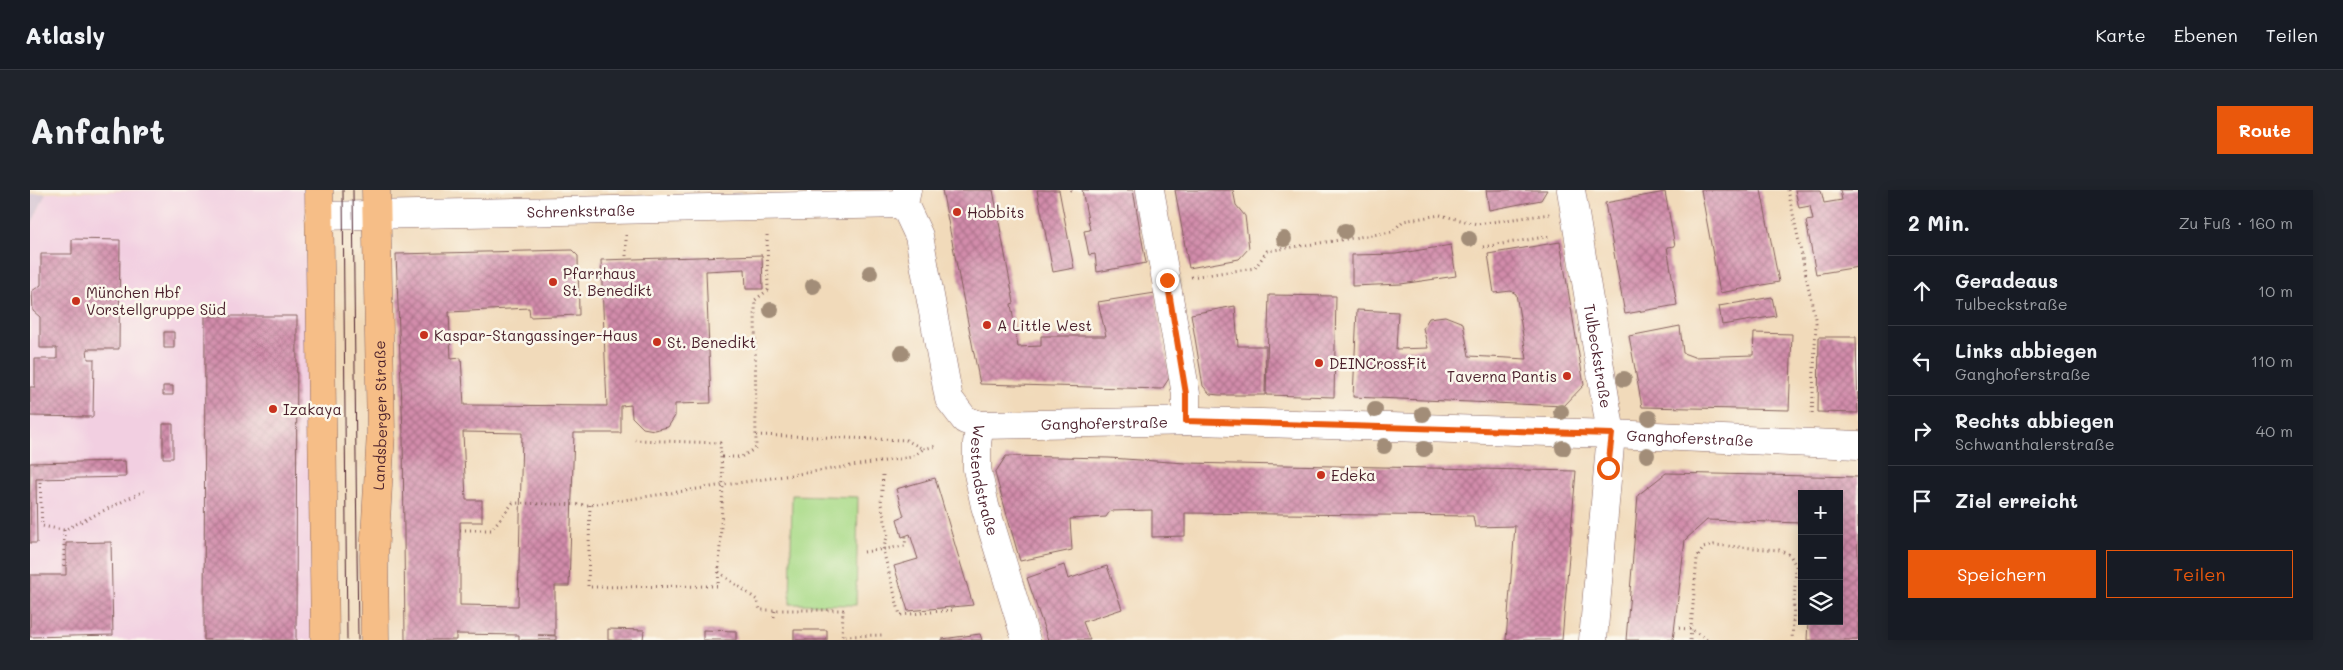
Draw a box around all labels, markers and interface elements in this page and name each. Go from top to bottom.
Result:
text: Atlasly [25,19,105,50]
text: Karte [2095,23,2146,47]
text: Ebenen [2174,23,2238,47]
text: Teilen [2266,23,2318,47]
button: Route [2217,106,2313,154]
text: Anfahrt [30,107,165,153]
street label: Schrenkstraße [527,200,635,222]
place label: Hobbits [967,202,1024,222]
marker: Hobbits [951,206,963,218]
text: 2 Min. [1908,209,1970,236]
text: Zu Fuß · 160 m [2179,212,2293,233]
place label: Pfarrhaus St. Benedikt [563,263,652,300]
text: Geradeaus [1955,268,2058,293]
route end [1156,269,1179,292]
marker: Pfarrhaus St. Benedikt [547,276,559,288]
icon: ahead [1908,277,1936,305]
text: 10 m [2258,280,2293,301]
place label: München Hbf Vorstellgruppe Süd [86,282,226,319]
text: Tulbeckstraße [1955,293,2068,314]
marker: München Hbf Vorstellgruppe Süd [70,295,82,307]
street label: Tulbeckstraße [1580,302,1617,410]
place label: A Little West [997,315,1092,335]
marker: A Little West [981,319,993,331]
place label: Kaspar-Stangassinger-Haus [434,325,638,345]
marker: Kaspar-Stangassinger-Haus [418,329,430,341]
place label: St. Benedikt [667,332,756,352]
marker: St. Benedikt [651,336,663,348]
text: Links abbiegen [1955,338,2097,363]
street label: Landsberger Straße [368,340,391,491]
icon: left [1908,347,1936,375]
text: 110 m [2251,350,2293,371]
place label: DEINCrossFit [1329,353,1427,373]
marker: DEINCrossFit [1313,357,1325,369]
text: Ganghoferstraße [1955,363,2091,384]
place label: Taverna Pantis [1447,366,1557,386]
marker: Taverna Pantis [1561,370,1573,382]
place label: Izakaya [283,399,342,419]
marker: Izakaya [267,403,279,415]
text: Rechts abbiegen [1955,408,2114,433]
street label: Ganghoferstraße [1041,412,1168,434]
icon: right [1908,417,1936,445]
text: 40 m [2256,420,2293,441]
street label: Westendstraße [967,423,1003,538]
street label: Ganghoferstraße [1626,425,1754,450]
text: Schwanthalerstraße [1955,433,2115,454]
route start [1597,457,1620,480]
place label: Edeka [1331,465,1376,485]
marker: Edeka [1315,469,1327,481]
icon: arrive [1908,487,1936,515]
text: Ziel erreicht [1955,488,2078,513]
map controls [1798,490,1843,625]
button: + [1798,490,1843,535]
button: − [1798,535,1843,580]
button: Speichern [1908,550,2096,598]
button: Teilen [2106,550,2293,598]
button: layers [1798,580,1843,625]

